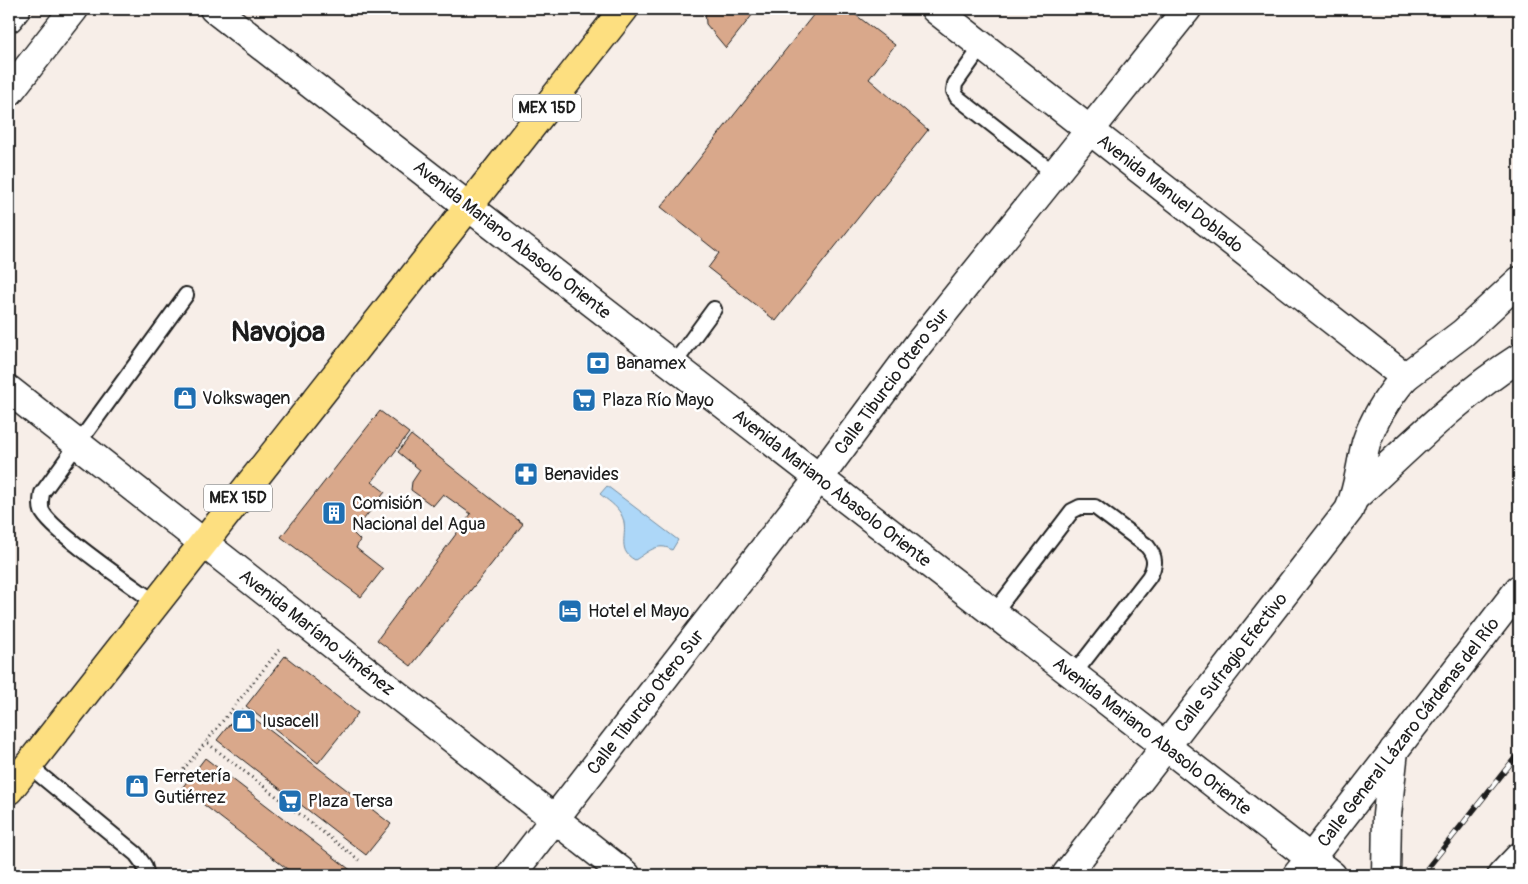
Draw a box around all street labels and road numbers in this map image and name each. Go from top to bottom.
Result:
road number: MEX 15D [513,95,581,122]
street label: Avenida Manuel Doblado [1093,129,1248,258]
street label: Avenida Mariano Abasolo Oriente [408,156,616,324]
street label: Calle Tiburcio Otero Sur [829,303,955,459]
street label: Avenida Mariano Abasolo Oriente [728,404,936,572]
road number: MEX 15D [204,484,272,512]
street label: Avenida Maríano Jiménez [235,564,400,701]
street label: Calle Sufragio Efectivo [1169,588,1292,737]
street label: Calle General Lázaro Cárdenas del Río [1312,612,1505,852]
street label: Calle Tiburcio Otero Sur [582,624,709,779]
street label: Avenida Mariano Abasolo Oriente [1048,652,1256,820]

